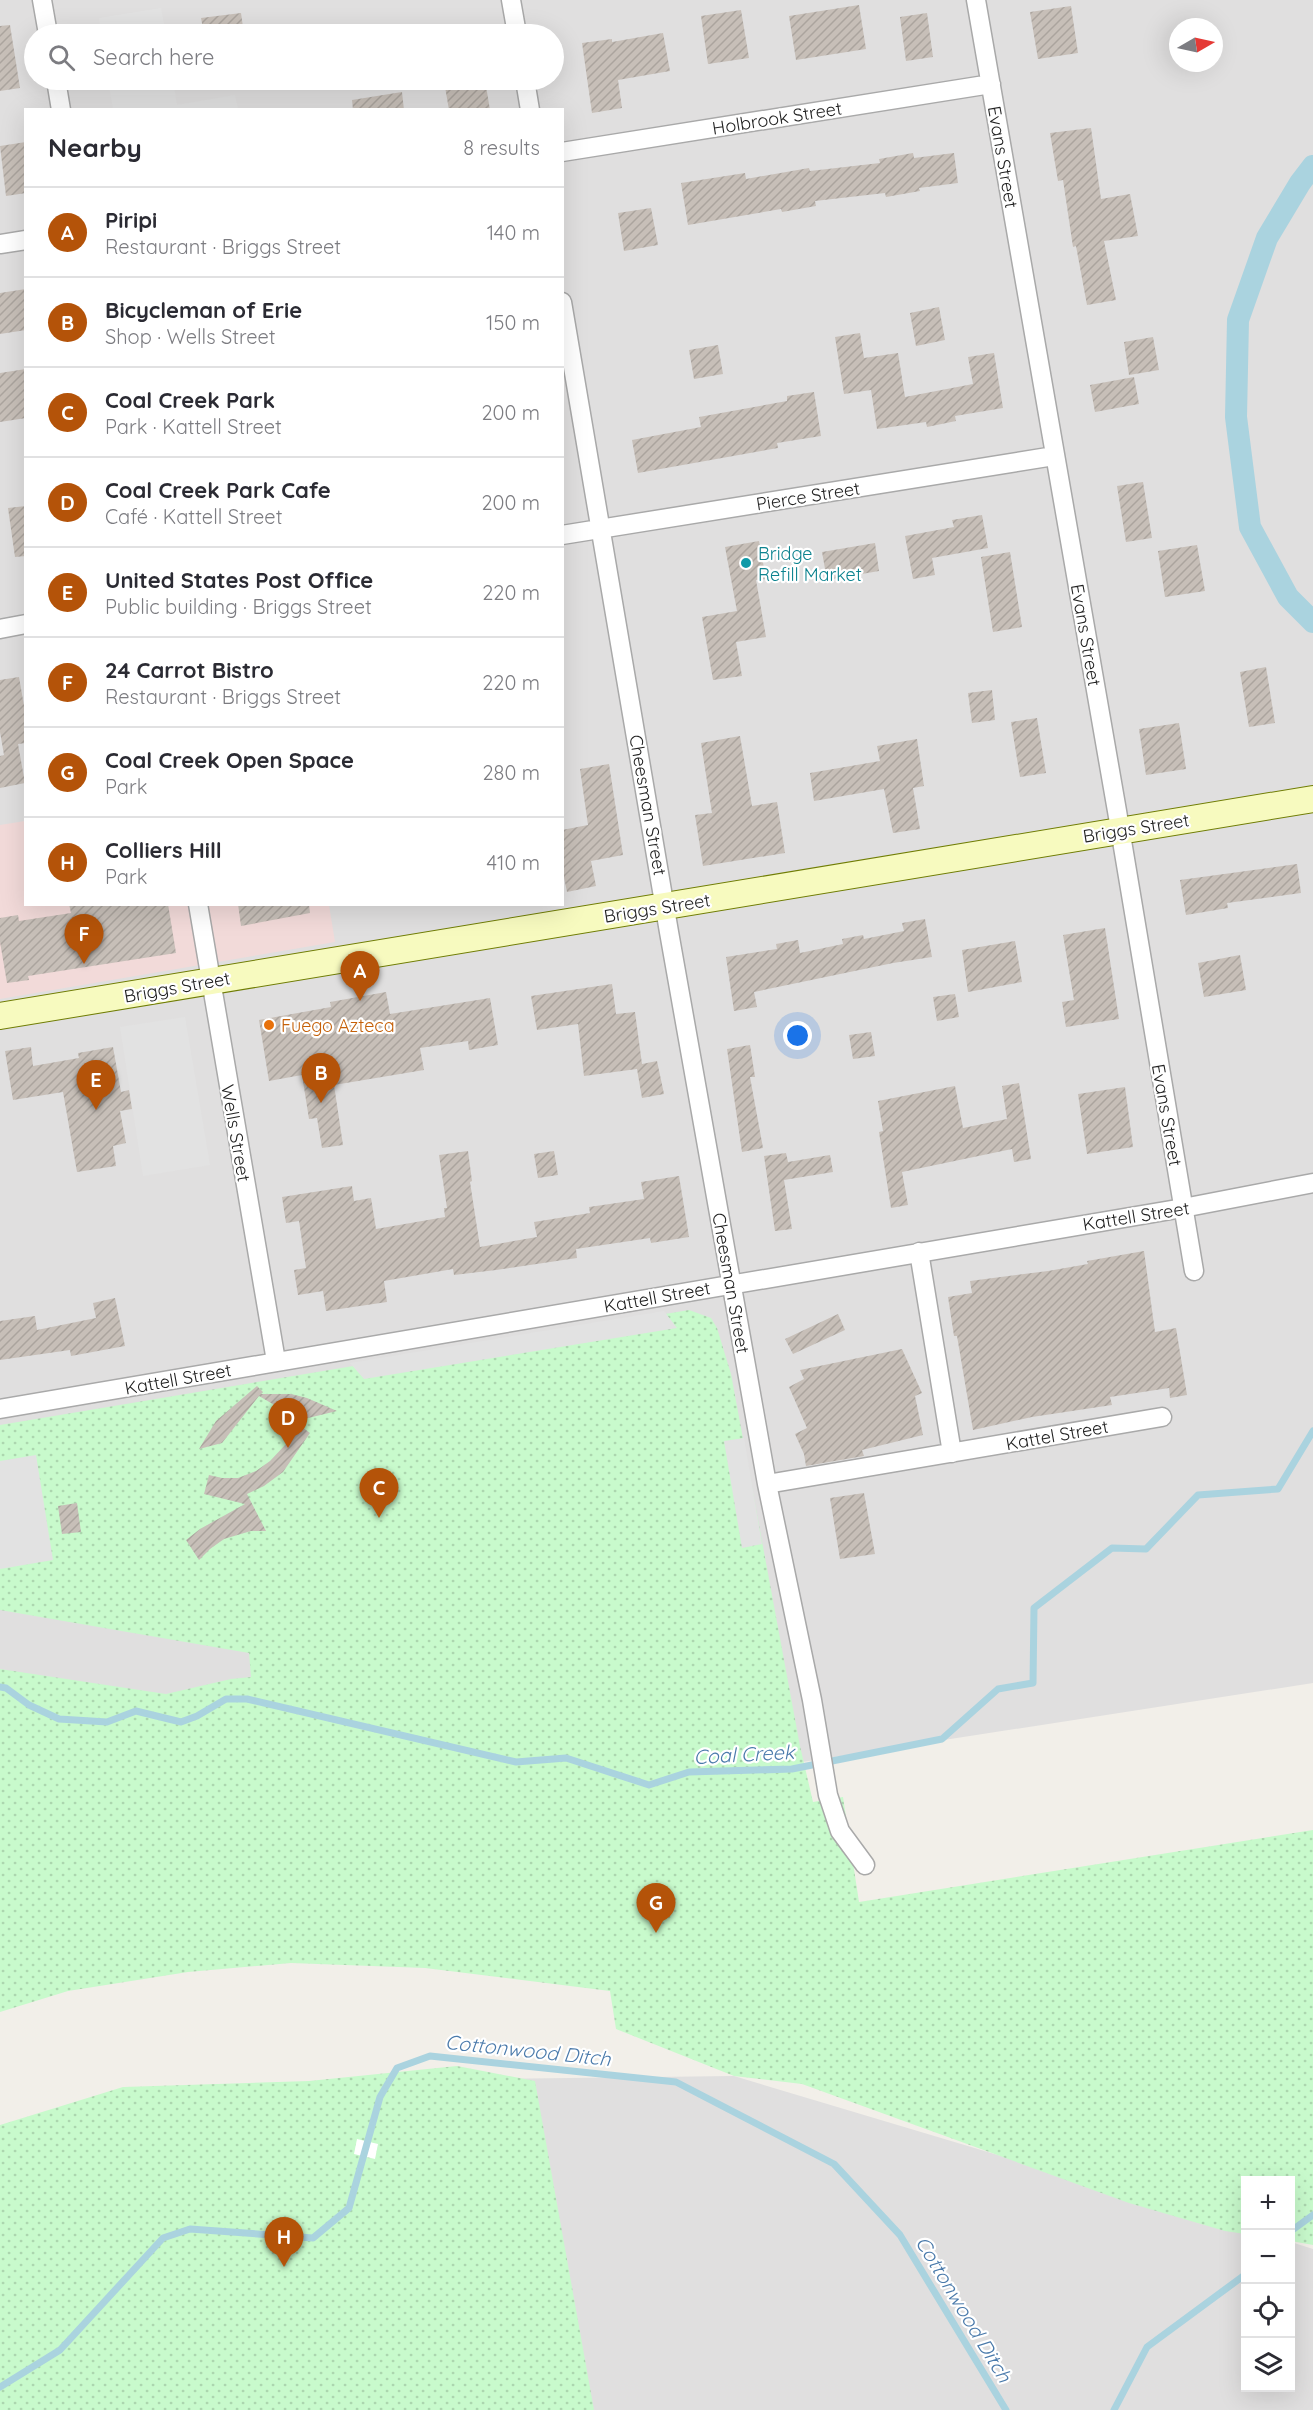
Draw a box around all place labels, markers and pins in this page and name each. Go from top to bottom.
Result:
place label: Bridge Refill Market [758,542,862,586]
marker: Bridge Refill Market [739,556,753,570]
pin: F [64,914,104,964]
pin: A [340,952,380,1001]
place label: Fuego Azteca [281,1014,395,1037]
marker: Fuego Azteca [262,1018,276,1032]
pin: B [302,1054,340,1103]
pin: E [76,1060,116,1110]
pin: D [268,1398,308,1448]
pin: C [360,1468,398,1518]
pin: G [636,1884,676,1933]
pin: H [264,2218,304,2267]

